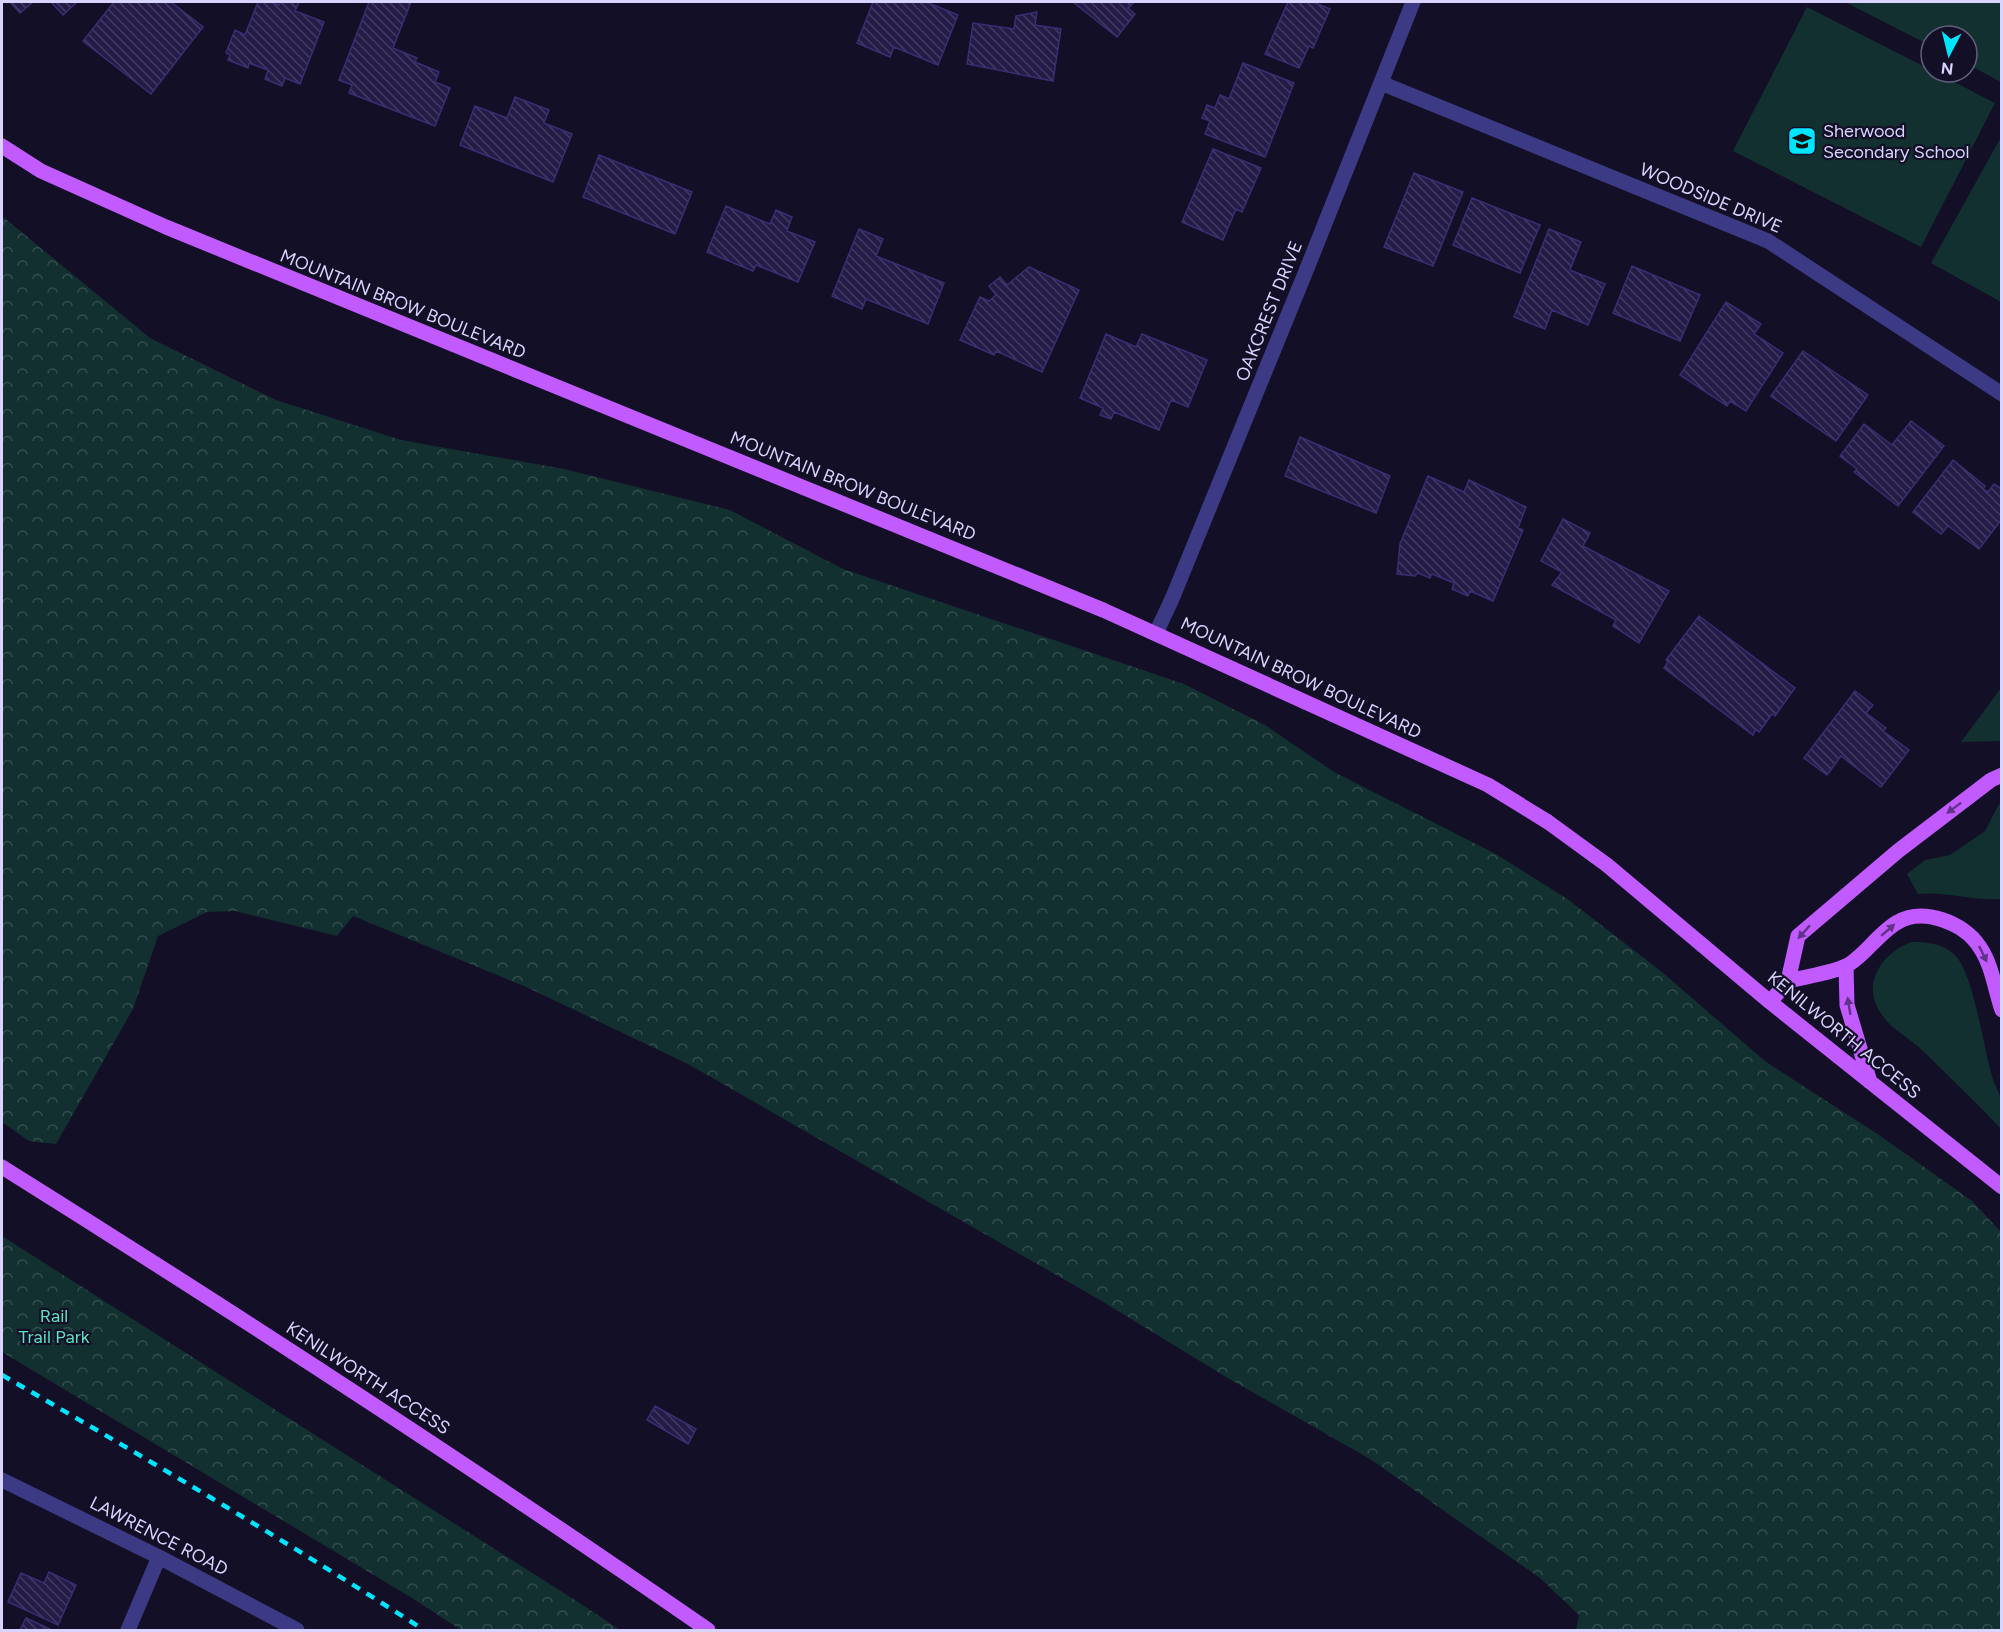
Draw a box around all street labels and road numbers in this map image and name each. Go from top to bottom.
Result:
street label: WOODSIDE DRIVE [1636,158,1786,238]
street label: OAKCREST DRIVE [1231,238,1307,384]
street label: MOUNTAIN BROW BOULEVARD [277,245,529,363]
street label: MOUNTAIN BROW BOULEVARD [727,427,979,545]
street label: MOUNTAIN BROW BOULEVARD [1177,612,1425,744]
street label: KENILWORTH ACCESS [1763,966,1925,1104]
street label: KENILWORTH ACCESS [282,1317,454,1439]
street label: LAWRENCE ROAD [86,1492,232,1580]

